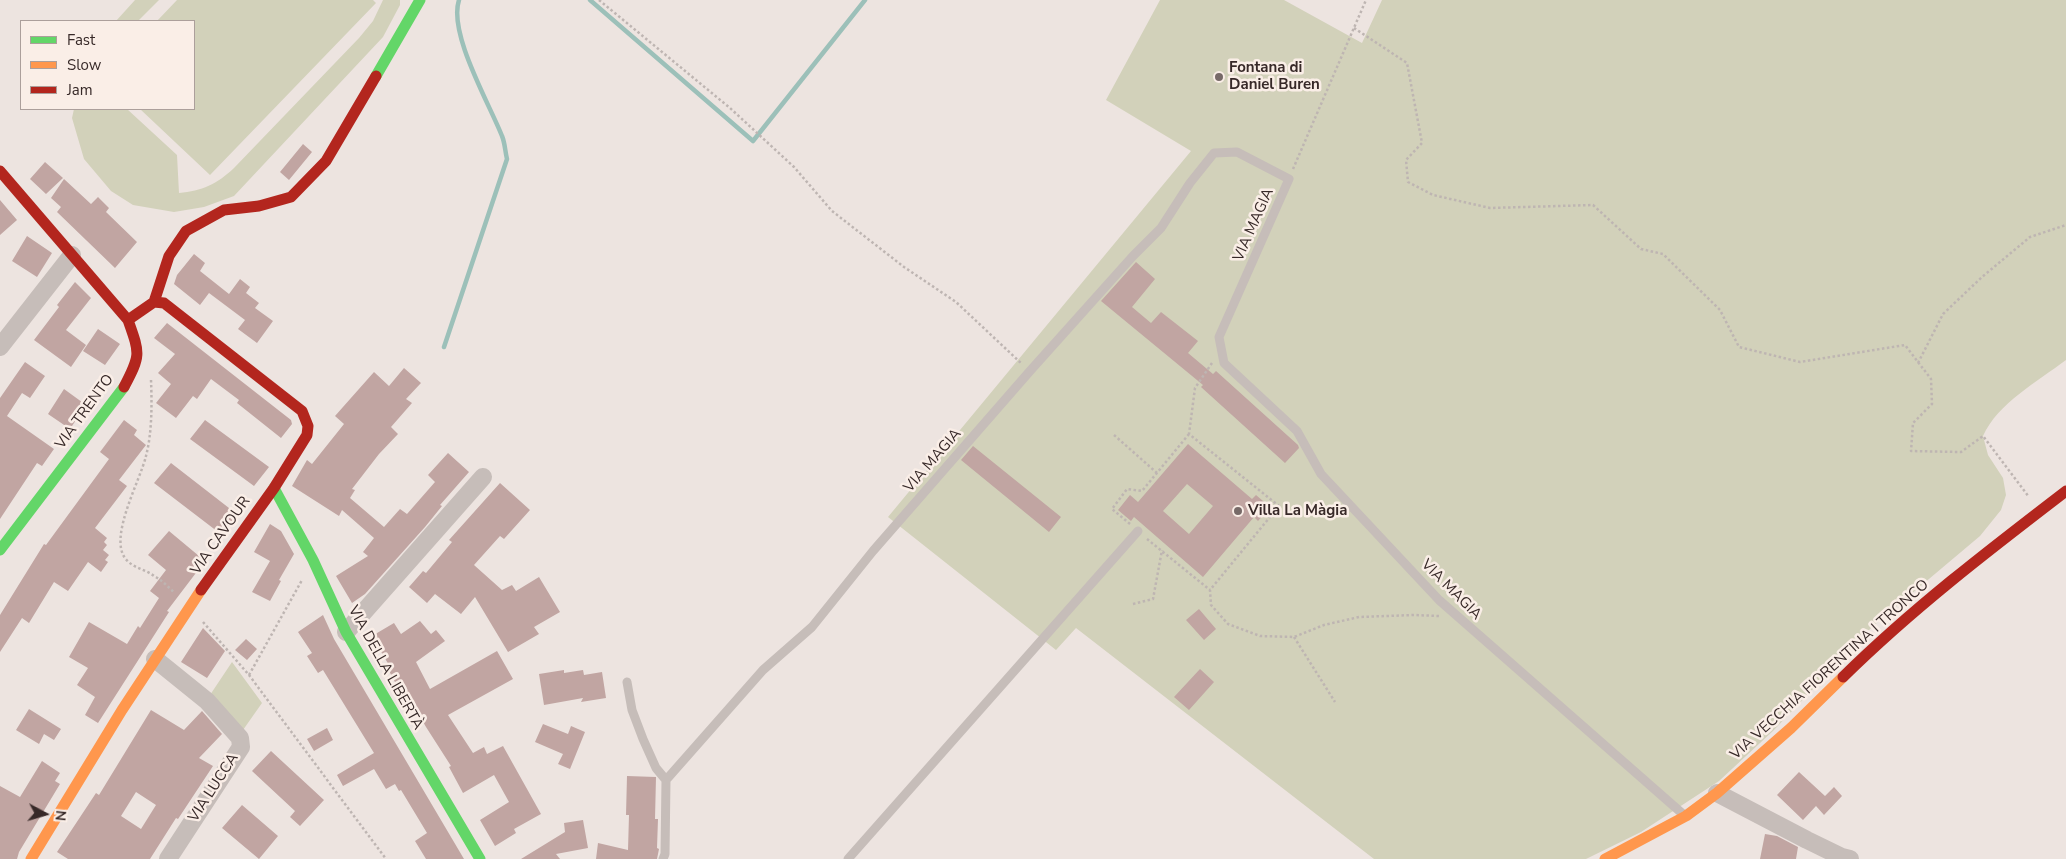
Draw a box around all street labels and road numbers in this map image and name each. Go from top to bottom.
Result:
street label: VIA MAGIA [1230,186,1278,264]
street label: VIA TRENTO [52,371,118,453]
street label: VIA MAGIA [901,426,965,496]
street label: VIA CAVOUR [187,493,255,579]
street label: VIA MAGIA [1417,556,1485,624]
street label: VIA VECCHIA FIORENTINA I TRONCO [1727,576,1933,764]
street label: VIA DELLA LIBERTÀ [343,603,427,733]
street label: VIA LUCCA [185,750,243,826]

